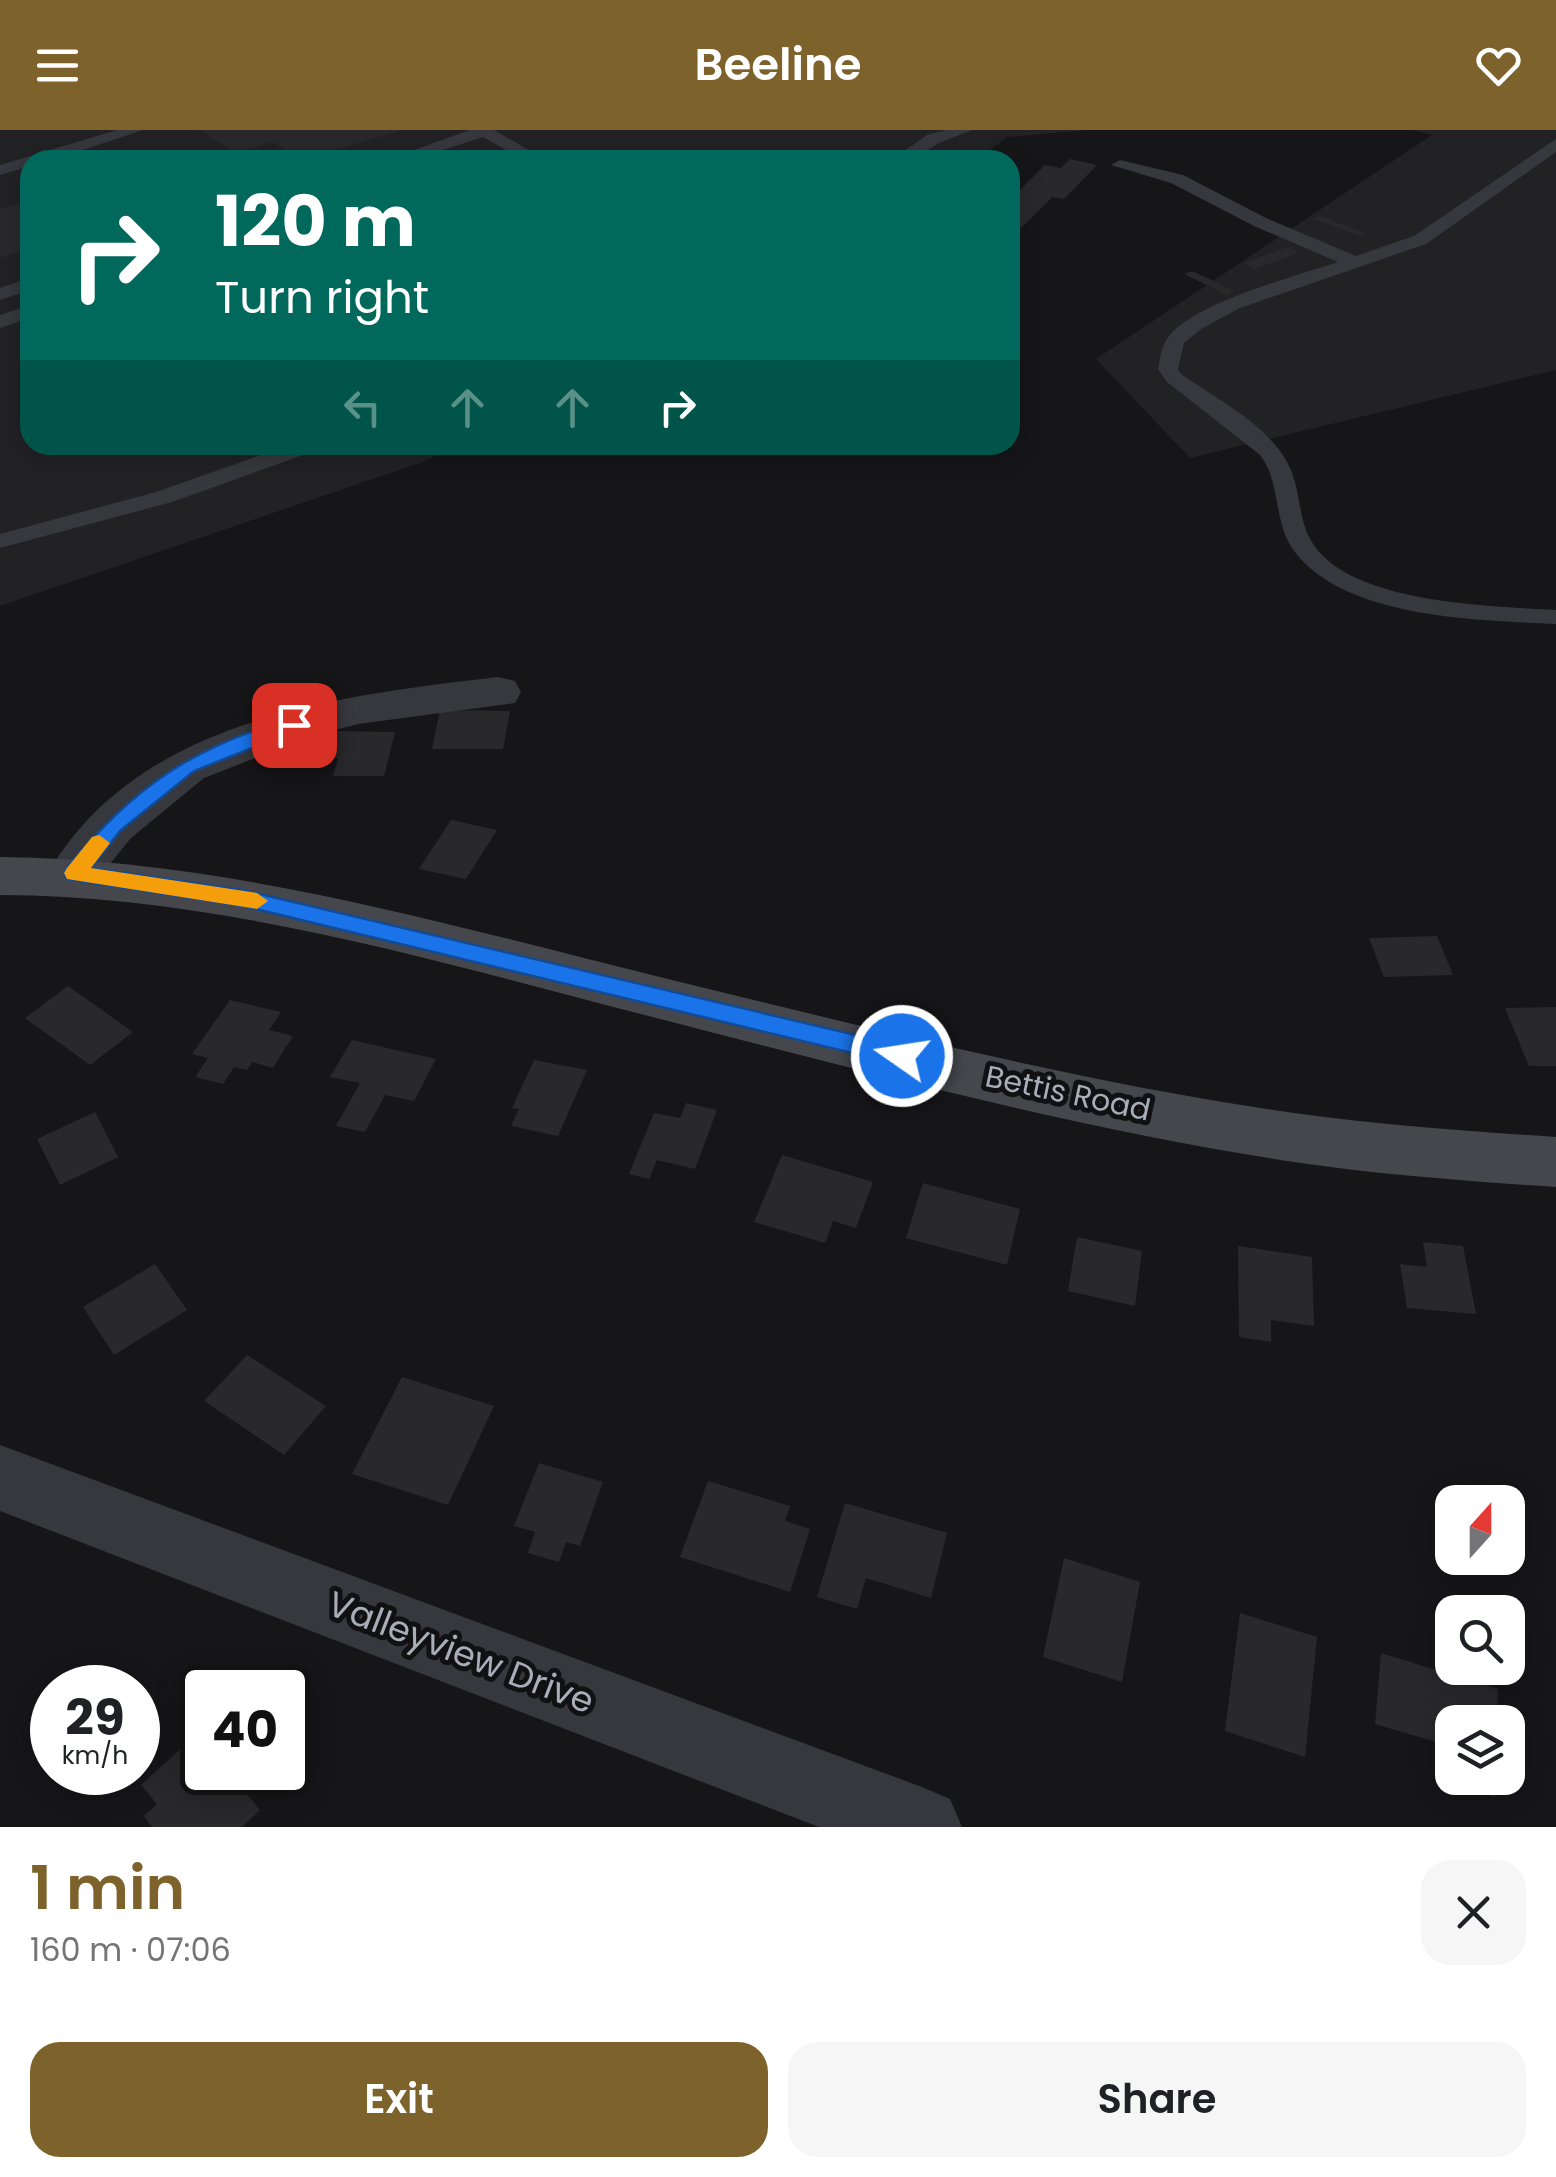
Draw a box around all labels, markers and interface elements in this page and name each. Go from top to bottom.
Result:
text: Beeline [695,33,862,96]
icon: menu [30,38,85,93]
icon: heart [1471,38,1526,93]
text: 120 m [215,172,416,271]
icon: right [50,190,180,320]
text: Turn right [215,266,429,329]
icon: left [335,380,390,435]
icon: ahead [440,380,495,435]
icon: ahead [545,380,600,435]
icon: right [650,380,705,435]
pin [252,683,337,768]
icon: arrive [267,698,322,753]
position arrow [850,1004,954,1108]
street label: Bettis Road [981,1055,1155,1131]
north arrow [1435,1485,1525,1575]
map controls [1435,1485,1525,1795]
street label: Valleyview Drive [321,1579,601,1725]
button: search [1435,1595,1525,1685]
speed limit sign: 40 [180,1665,310,1795]
text: 29 [65,1682,125,1753]
button: layers [1435,1705,1525,1795]
text: km/h [62,1738,128,1773]
text: 1 min [30,1846,185,1930]
button: close [1421,1860,1526,1965]
text: 160 m · 07:06 [30,1927,231,1972]
button: Exit [30,2042,768,2157]
button: Share [788,2042,1526,2157]

